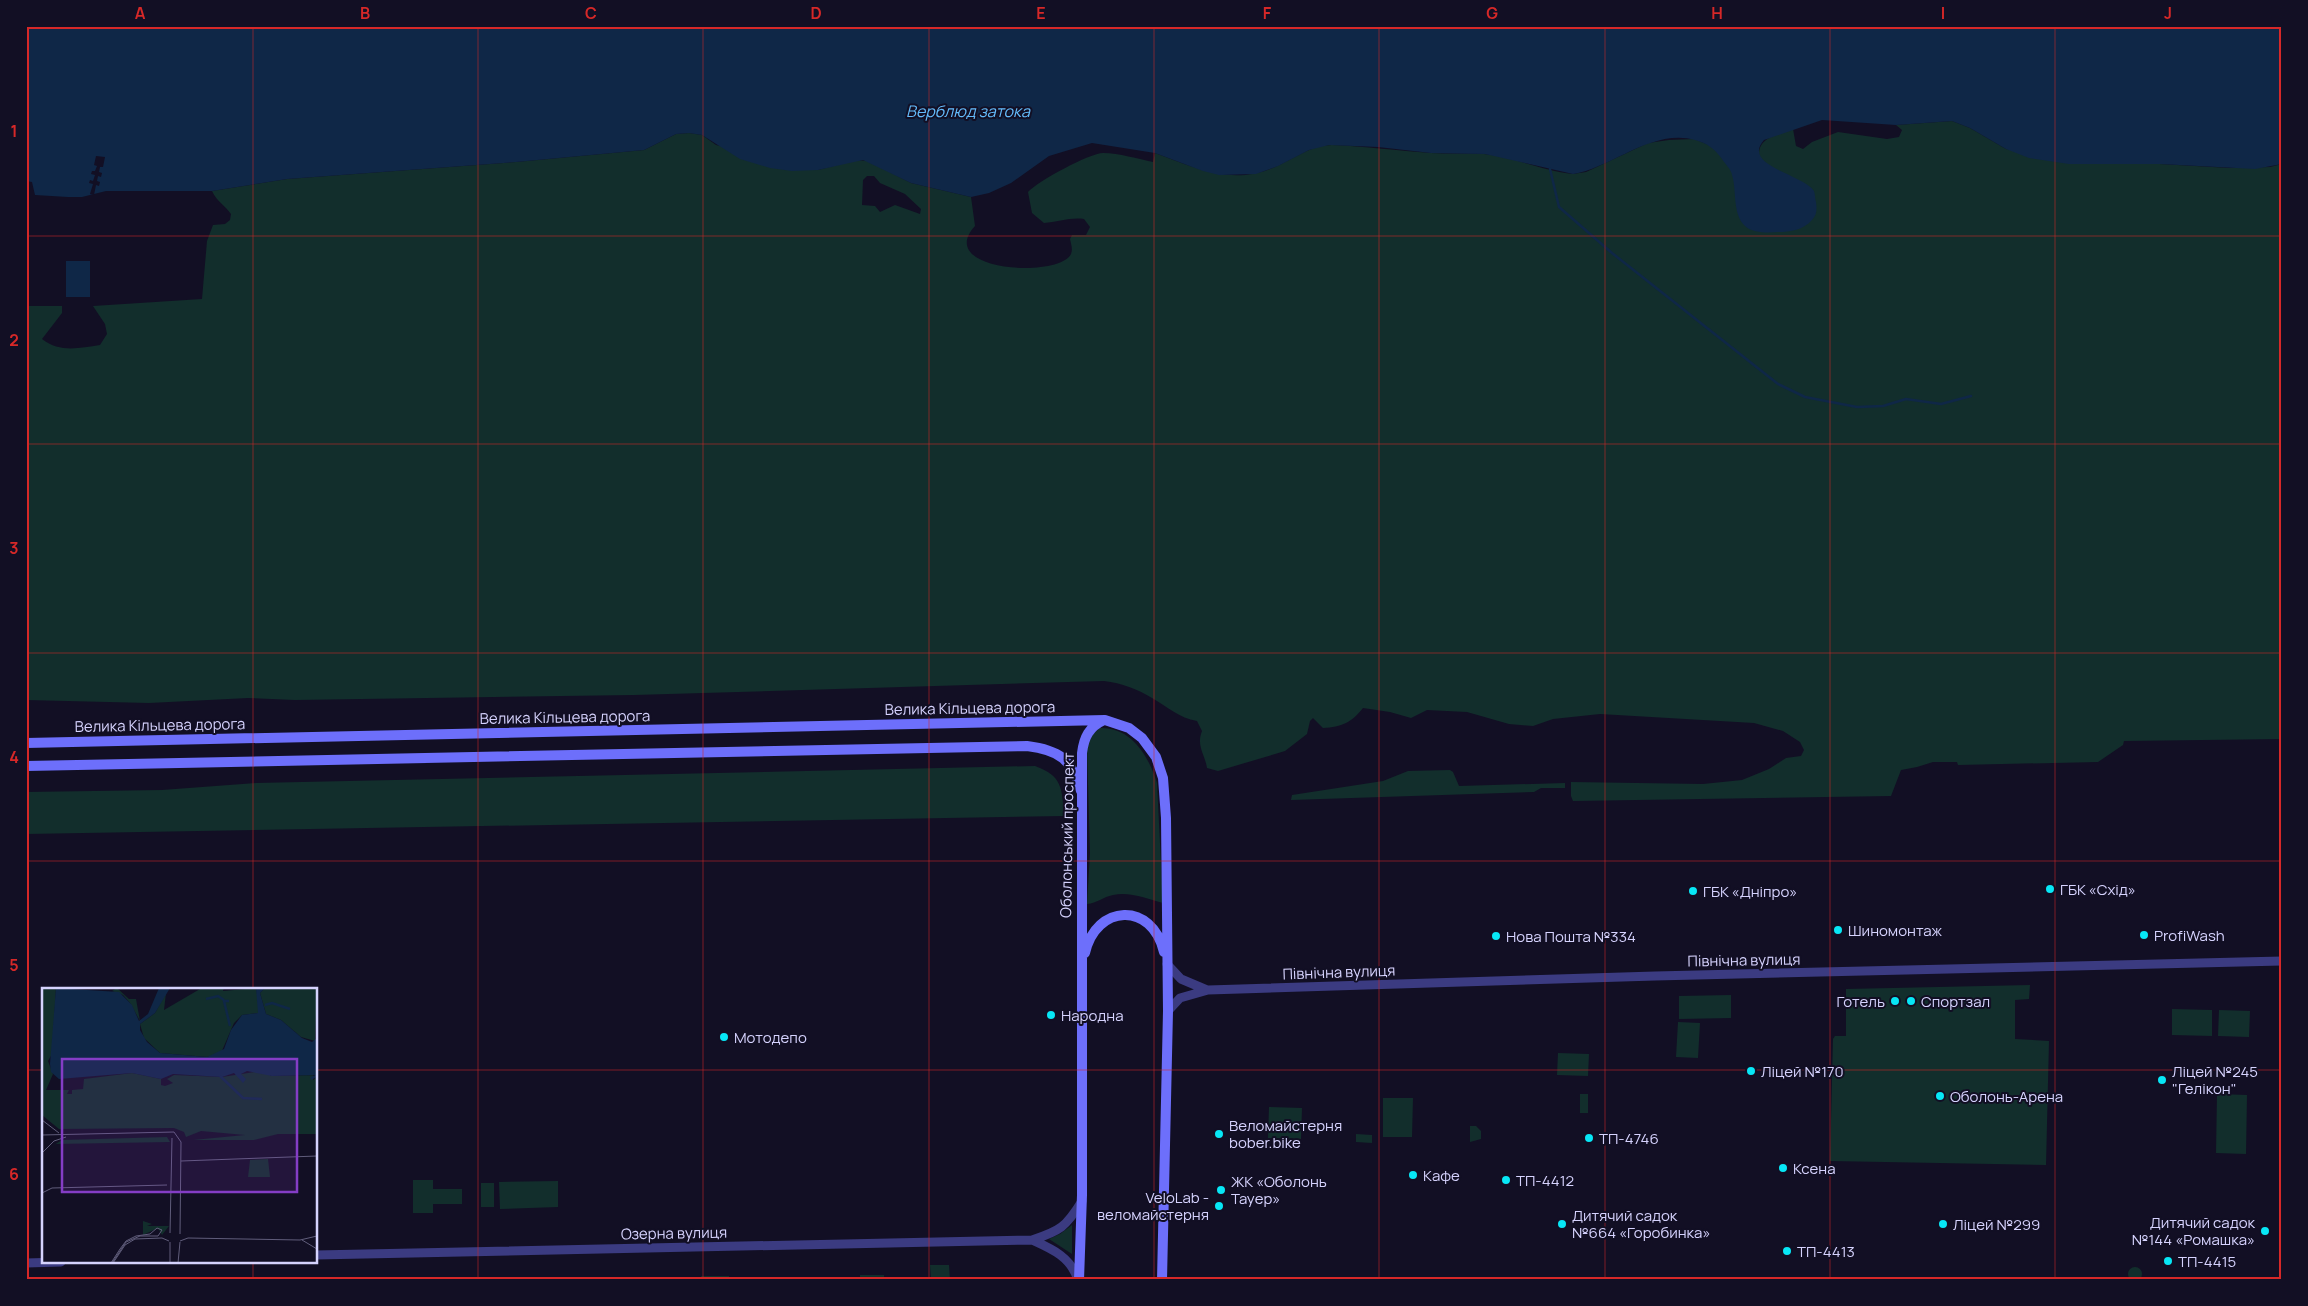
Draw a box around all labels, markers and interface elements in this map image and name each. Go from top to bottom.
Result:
text: A [135,2,146,24]
text: B [360,2,370,24]
text: C [585,2,597,24]
text: D [810,2,822,24]
text: E [1036,2,1046,24]
text: F [1263,2,1272,24]
text: G [1486,2,1498,24]
text: H [1711,2,1723,24]
text: I [1941,2,1945,24]
text: J [2164,2,2172,24]
water label: Верблюд затока [906,100,1031,122]
text: 1 [10,120,18,142]
text: 2 [9,329,19,351]
text: 3 [9,537,19,559]
street label: Велика Кільцева дорога [884,696,1056,720]
street label: Велика Кільцева дорога [479,705,651,729]
street label: Велика Кільцева дорога [74,713,246,737]
text: 4 [9,746,19,768]
street label: Оболонський проспект [1055,752,1079,918]
place label: ГБК «Схід» [2060,879,2136,900]
place label: ГБК «Дніпро» [1703,881,1797,902]
marker: ГБК «Схід» [2044,883,2056,895]
marker: ГБК «Дніпро» [1687,885,1699,897]
place label: Шиномонтаж [1848,920,1943,941]
marker: Шиномонтаж [1832,924,1844,936]
place label: ProfiWash [2154,925,2225,946]
place label: Нова Пошта №334 [1506,926,1636,947]
marker: ProfiWash [2138,929,2150,941]
marker: Нова Пошта №334 [1490,930,1502,942]
street label: Північна вулиця [1687,949,1801,971]
text: 5 [9,954,19,976]
street label: Північна вулиця [1282,960,1396,984]
inset map [42,988,318,1264]
place label: Готель [1837,991,1885,1012]
place label: Спортзал [1921,991,1990,1012]
marker: Готель [1889,995,1901,1007]
marker: Спортзал [1905,995,1917,1007]
place label: Народна [1061,1005,1124,1026]
marker: Народна [1045,1009,1057,1021]
place label: Мотодепо [734,1027,807,1048]
marker: Мотодепо [718,1031,730,1043]
place label: Ліцей №170 [1761,1061,1844,1082]
place label: Ліцей №245 "Гелікон" [2172,1061,2258,1099]
marker: Ліцей №170 [1745,1065,1757,1077]
marker: Ліцей №245 "Гелікон" [2156,1074,2168,1086]
place label: Оболонь-Арена [1950,1086,2063,1107]
marker: Оболонь-Арена [1934,1090,1946,1102]
place label: Веломайстерня bober.bike [1229,1115,1342,1153]
marker: Веломайстерня bober.bike [1213,1128,1225,1140]
place label: ТП-4746 [1599,1128,1659,1149]
marker: ТП-4746 [1583,1132,1595,1144]
place label: Ксена [1793,1158,1836,1179]
marker: Ксена [1777,1162,1789,1174]
text: 6 [9,1163,19,1185]
place label: Кафе [1423,1165,1460,1186]
marker: Кафе [1407,1169,1419,1181]
place label: ТП-4412 [1516,1170,1574,1191]
place label: ЖК «Оболонь Тауер» [1231,1171,1327,1209]
marker: ТП-4412 [1500,1174,1512,1186]
marker: ЖК «Оболонь Тауер» [1215,1184,1227,1196]
place label: VeloLab - веломайстерня [1097,1187,1209,1225]
marker: VeloLab - веломайстерня [1213,1200,1225,1212]
place label: Дитячий садок №664 «Горобинка» [1572,1205,1710,1243]
place label: Дитячий садок №144 «Ромашка» [2132,1212,2256,1250]
place label: Ліцей №299 [1953,1214,2040,1235]
marker: Дитячий садок №664 «Горобинка» [1556,1218,1568,1230]
marker: Ліцей №299 [1937,1218,1949,1230]
street label: Озерна вулиця [621,1222,727,1244]
marker: Дитячий садок №144 «Ромашка» [2259,1225,2271,1237]
place label: ТП-4413 [1797,1241,1855,1262]
marker: ТП-4413 [1781,1245,1793,1257]
place label: ТП-4415 [2178,1251,2236,1272]
marker: ТП-4415 [2162,1255,2174,1267]

